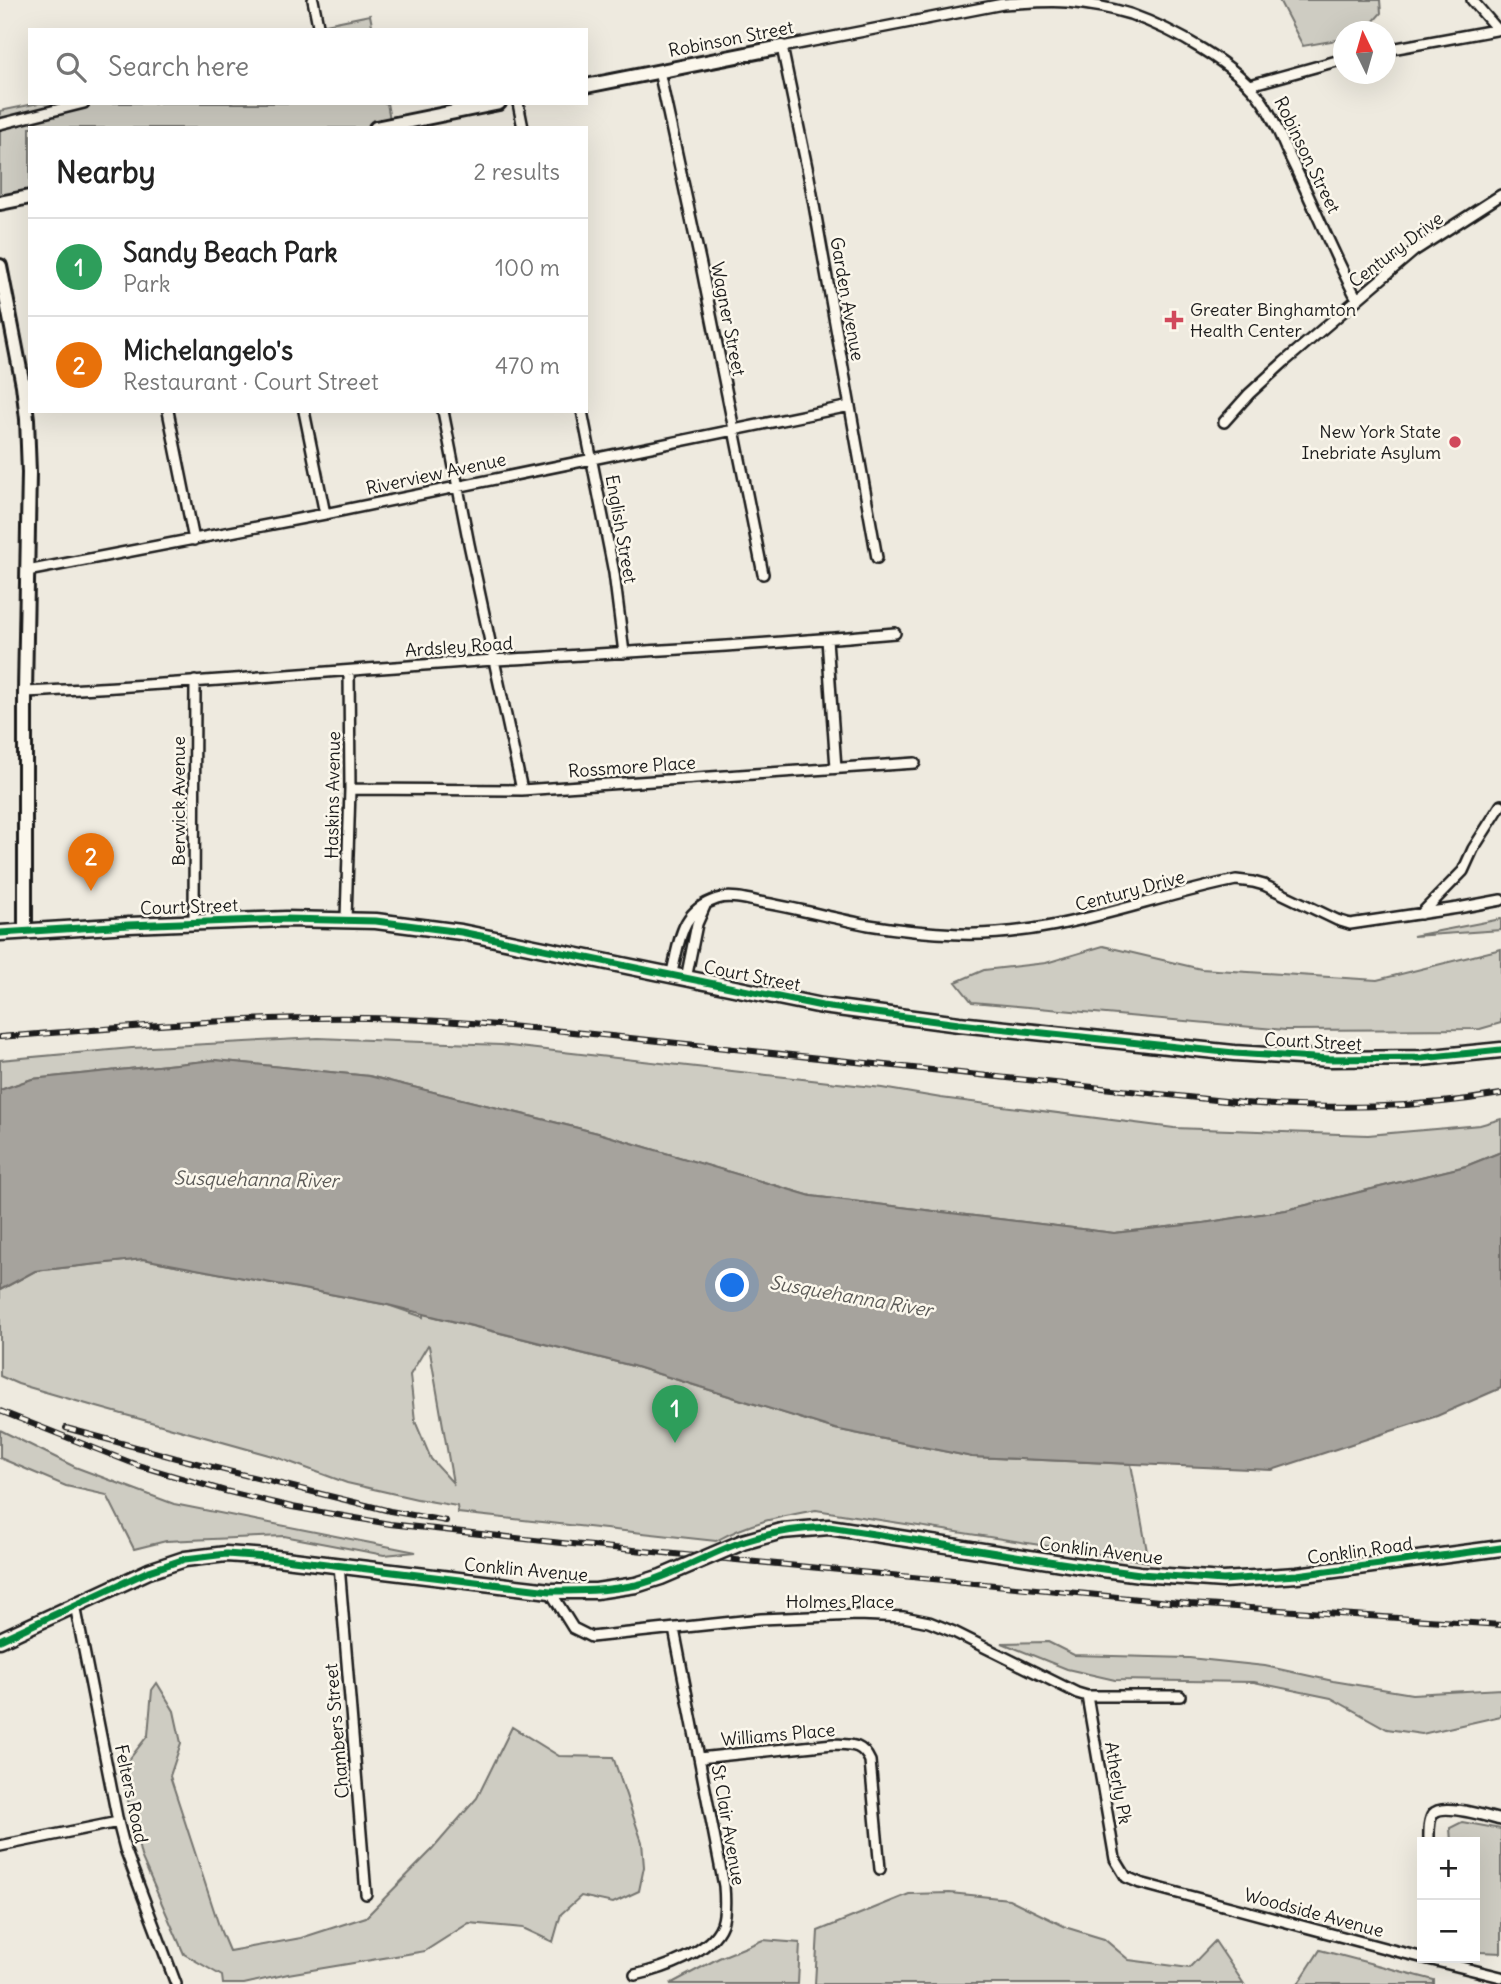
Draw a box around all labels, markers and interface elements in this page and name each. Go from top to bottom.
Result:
street label: Robinson Street [666,15,795,62]
north arrow [1333,21,1396,84]
search box [28,28,588,105]
icon: search [52,48,90,86]
text: Search here [108,50,249,83]
street label: Robinson Street [1269,93,1346,217]
text: Nearby [56,153,156,191]
text: 2 results [474,157,560,186]
street label: Century Drive [1344,207,1447,293]
street label: Garden Avenue [825,235,870,363]
text: Sandy Beach Park [123,236,338,269]
text: 1 [74,253,84,282]
text: 100 m [495,253,560,282]
street label: Wagner Street [706,260,751,378]
text: Park [123,269,171,298]
place label: Greater Binghamton Health Center [1190,298,1356,342]
marker: Greater Binghamton Health Center [1164,310,1184,330]
text: Michelangelo's [123,334,293,367]
text: 2 [73,351,85,380]
text: 470 m [495,351,560,380]
text: Restaurant · Court Street [123,367,379,396]
place label: New York State Inebriate Asylum [1301,420,1441,464]
marker: New York State Inebriate Asylum [1447,434,1463,450]
street label: Riverview Avenue [364,447,508,500]
street label: English Street [601,473,642,585]
street label: Ardsley Road [404,631,514,662]
street label: Haskins Avenue [320,731,345,859]
street label: Berwick Avenue [167,736,190,866]
street label: Rossmore Place [567,751,697,782]
pin: 2 [68,833,114,891]
street label: Century Drive [1073,865,1187,916]
street label: Court Street [140,893,238,920]
street label: Court Street [702,955,802,996]
street label: Court Street [1263,1027,1363,1056]
water label: Susquehanna River [173,1166,341,1192]
your location [715,1268,749,1302]
water label: Susquehanna River [768,1270,936,1323]
pin: 1 [652,1385,698,1443]
street label: Conklin Avenue [1038,1532,1164,1570]
street label: Conklin Road [1306,1532,1415,1569]
street label: Conklin Avenue [463,1553,589,1586]
street label: Holmes Place [786,1590,894,1613]
street label: Chambers Street [319,1662,354,1800]
street label: Williams Place [720,1718,836,1751]
street label: Atherly Pk [1100,1740,1137,1826]
street label: Felters Road [110,1742,153,1846]
street label: St Clair Avenue [707,1763,750,1887]
map controls [1417,1837,1480,1963]
button: + [1417,1837,1480,1900]
street label: Woodside Avenue [1242,1883,1386,1942]
button: − [1417,1900,1480,1963]

